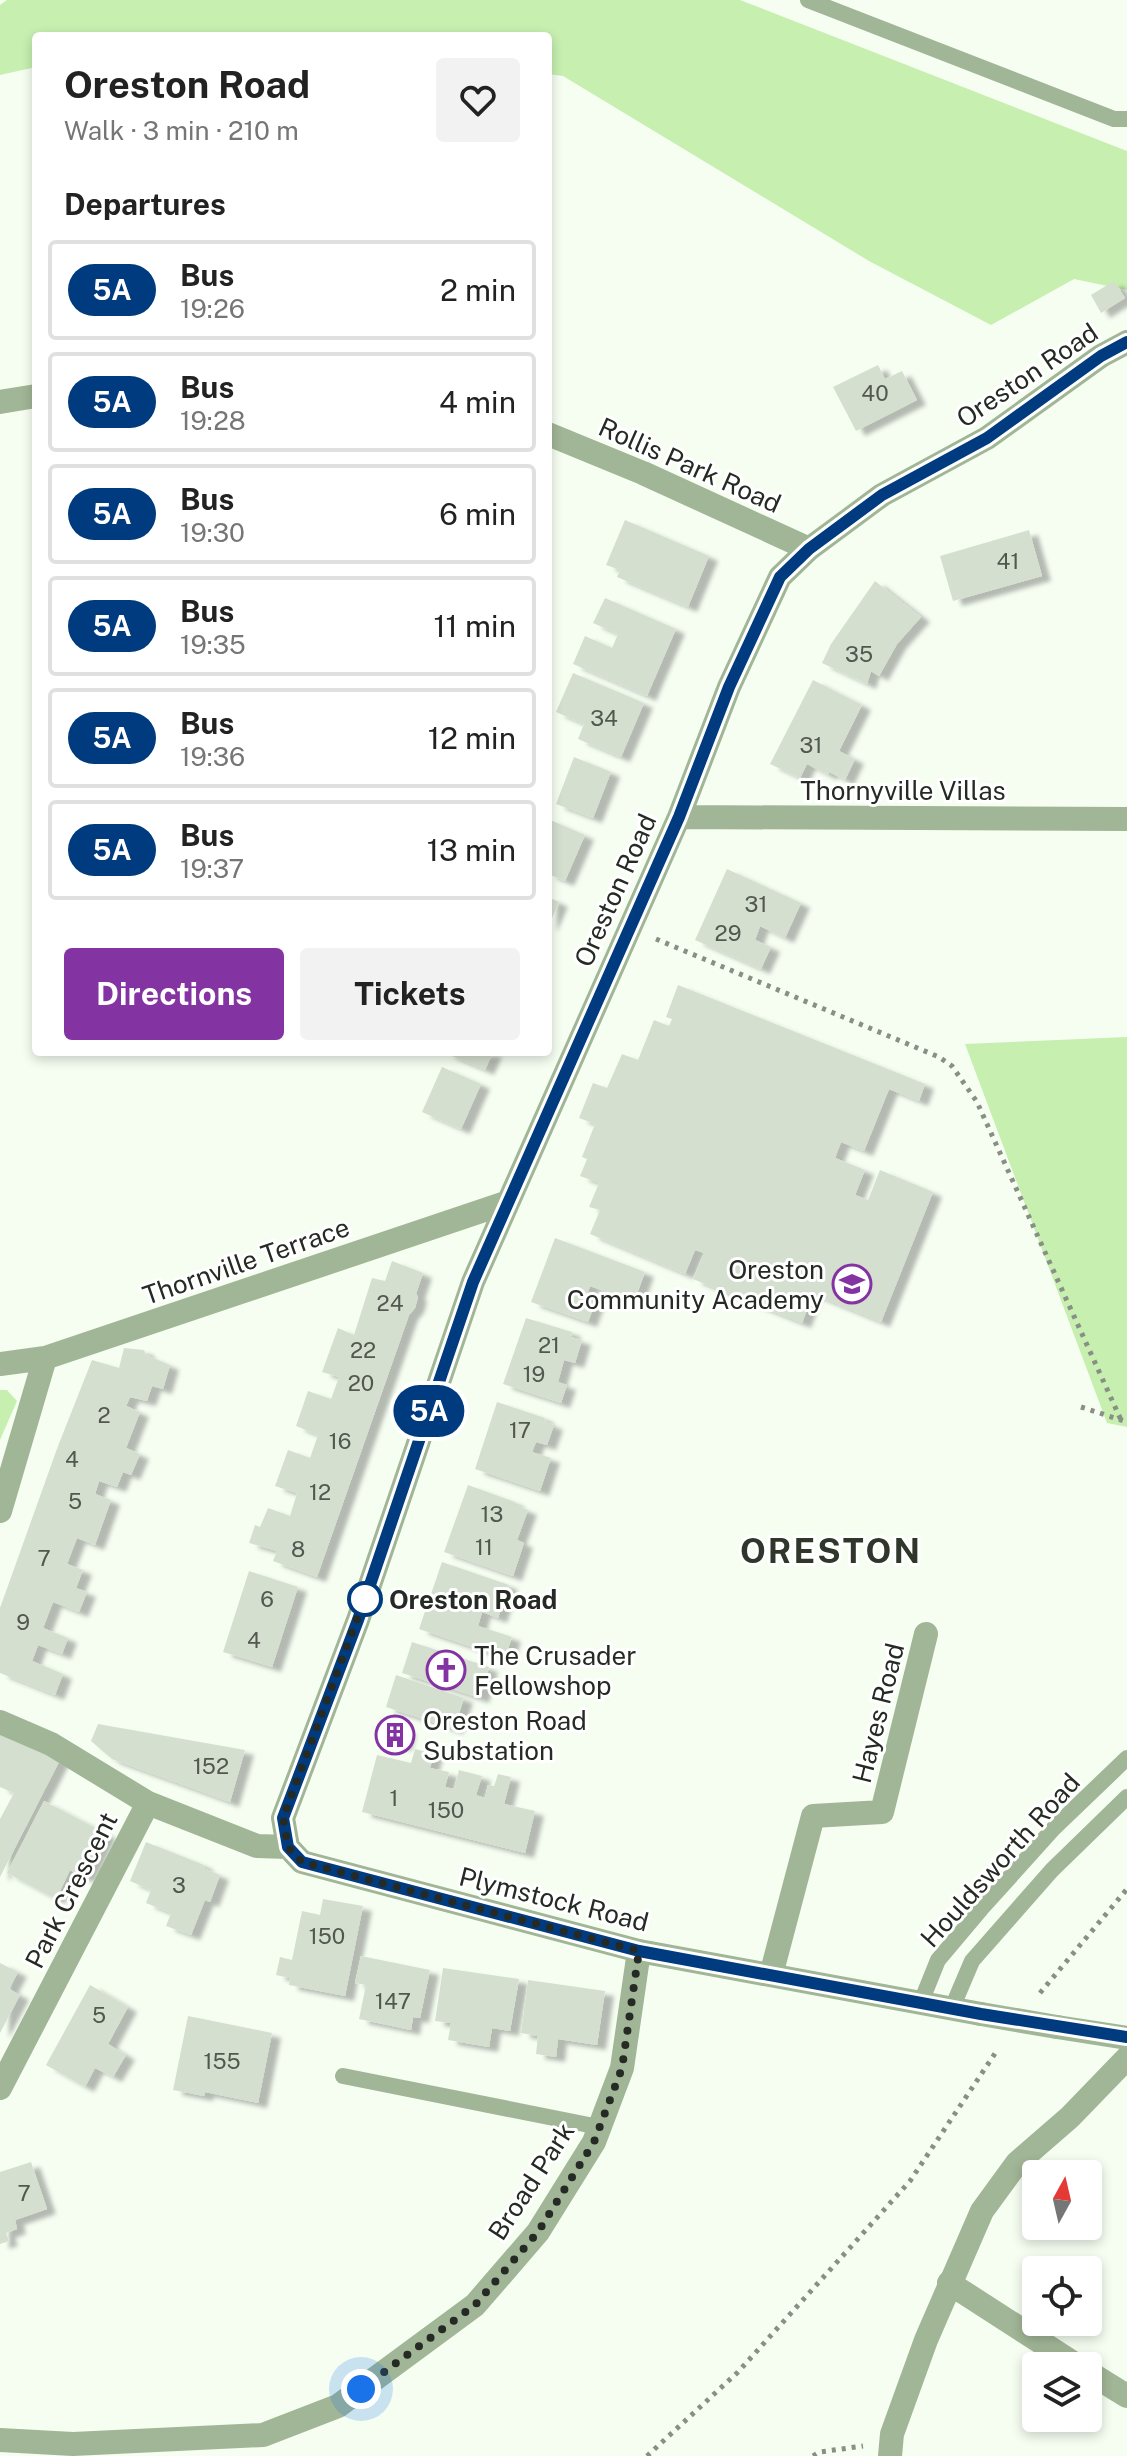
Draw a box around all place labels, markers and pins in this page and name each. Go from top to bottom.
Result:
place label: Oreston Community Academy [567,1254,824,1315]
school or university icon: Oreston Community Academy [831,1263,873,1305]
marker: Oreston Road [348,1582,382,1616]
place label: Oreston Road [389,1584,557,1615]
place label: The Crusader Fellowshop [474,1640,636,1701]
church icon: The Crusader Fellowshop [425,1649,467,1691]
place label: Oreston Road Substation [423,1705,587,1766]
building icon: Oreston Road Substation [374,1714,416,1756]

